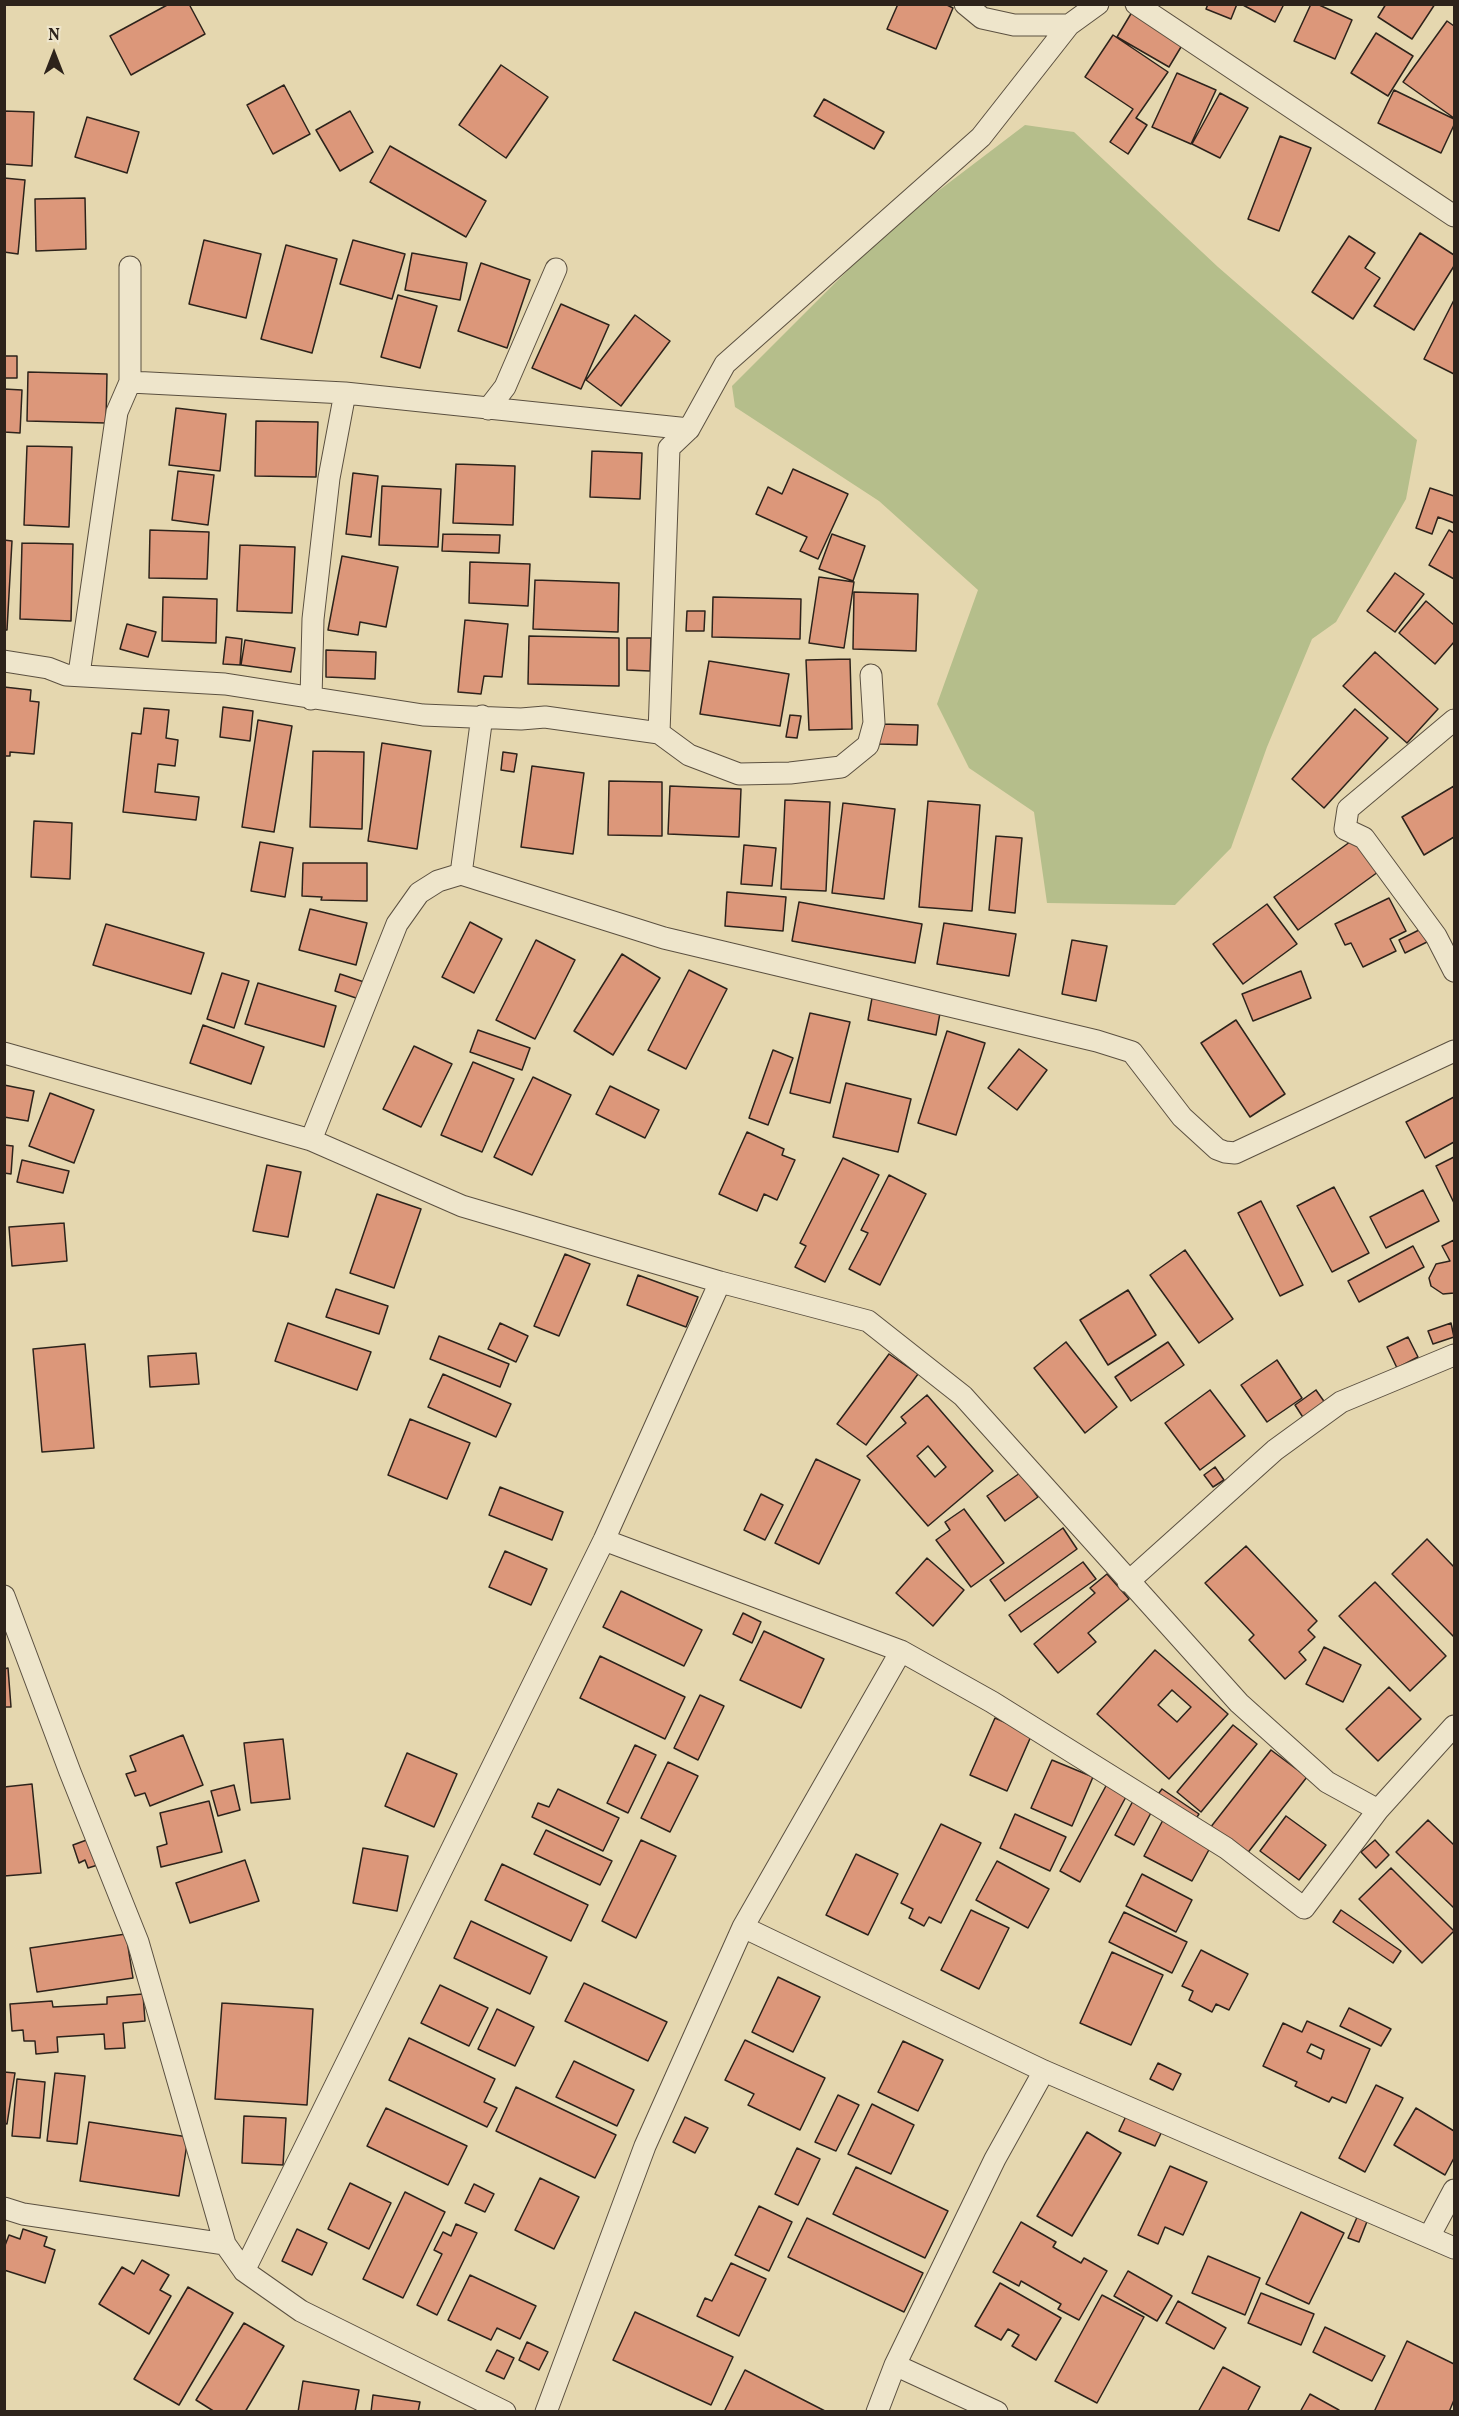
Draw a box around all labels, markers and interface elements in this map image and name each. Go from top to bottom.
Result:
north arrow [24,24,84,84]
text: N [48,25,60,47]

